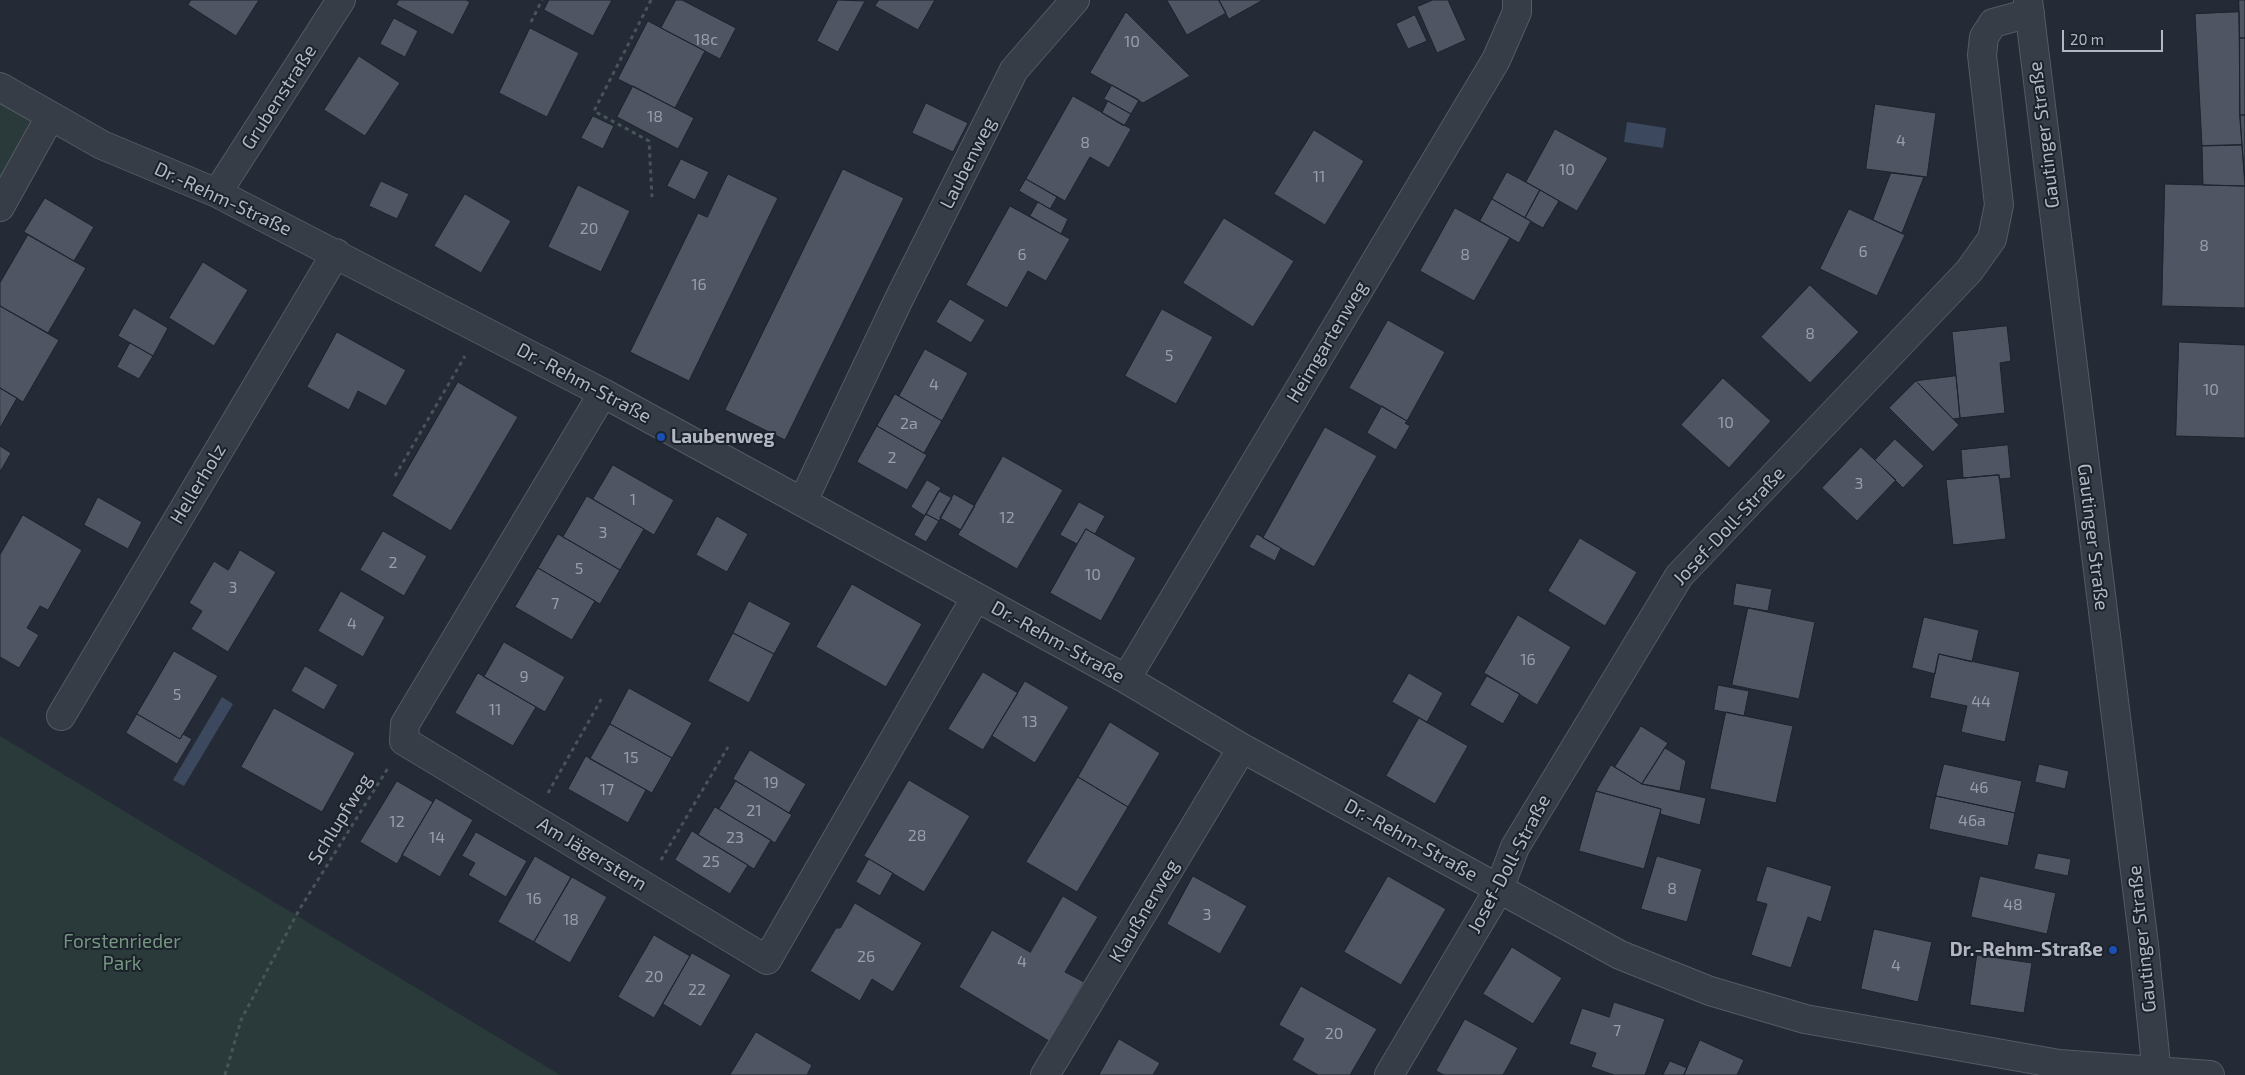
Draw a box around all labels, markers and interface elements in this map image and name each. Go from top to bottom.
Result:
scale bar [2065,20,2166,52]
house number: 18c [694,30,718,50]
text: 20 m [2070,30,2104,48]
house number: 10 [1124,32,1140,52]
street label: Grubenstraße [237,40,321,154]
street label: Gautinger Straße [2024,60,2064,210]
house number: 18 [647,107,663,127]
street label: Laubenweg [935,113,1001,213]
house number: 4 [1896,131,1906,151]
house number: 8 [1080,133,1090,153]
street label: Dr.-Rehm-Straße [151,157,295,241]
house number: 10 [1559,160,1575,180]
house number: 11 [1313,167,1325,187]
house number: 20 [580,219,598,239]
house number: 8 [2199,236,2209,256]
house number: 6 [1858,242,1868,262]
house number: 6 [1017,245,1027,265]
house number: 8 [1460,245,1470,265]
house number: 16 [691,275,707,295]
street label: Heimgartenweg [1282,277,1372,407]
house number: 8 [1805,324,1815,344]
street label: Dr.-Rehm-Straße [513,338,655,428]
house number: 5 [1165,346,1173,366]
house number: 4 [929,375,939,395]
house number: 10 [2203,380,2219,400]
house number: 10 [1718,413,1734,433]
house number: 2a [900,414,918,434]
place label: Laubenweg [671,426,775,448]
marker: Laubenweg [655,431,667,443]
street label: Hellerholz [165,440,231,528]
house number: 2 [888,448,896,468]
street label: Josef-Doll-Straße [1668,462,1790,590]
street label: Gautinger Straße [2073,462,2113,612]
house number: 3 [1855,474,1863,494]
house number: 1 [630,490,636,510]
house number: 12 [999,508,1015,528]
house number: 3 [599,523,607,543]
house number: 2 [389,553,397,573]
house number: 5 [575,559,583,579]
house number: 10 [1085,565,1101,585]
house number: 3 [229,578,237,598]
house number: 7 [551,594,559,614]
street label: Dr.-Rehm-Straße [987,596,1129,688]
house number: 4 [347,614,357,634]
house number: 16 [1520,650,1536,670]
house number: 9 [519,667,529,687]
house number: 5 [173,685,181,705]
house number: 44 [1971,692,1991,712]
house number: 11 [489,700,501,720]
house number: 13 [1022,712,1038,732]
house number: 15 [624,748,638,768]
street label: Schlupfweg [303,770,377,868]
house number: 19 [763,773,779,793]
house number: 46 [1970,778,1988,798]
house number: 17 [600,780,614,800]
street label: Josef-Doll-Straße [1463,791,1555,937]
street label: Dr.-Rehm-Straße [1340,794,1482,886]
house number: 21 [746,801,762,821]
house number: 46a [1958,811,1986,831]
house number: 12 [389,812,405,832]
street label: Am Jägerstern [533,812,651,896]
house number: 28 [908,826,926,846]
house number: 14 [429,828,445,848]
house number: 23 [726,828,744,848]
house number: 25 [702,852,720,872]
street label: Klaußnerweg [1104,855,1184,967]
street label: Gautinger Straße [2123,864,2161,1014]
house number: 8 [1667,879,1677,899]
house number: 16 [526,889,542,909]
house number: 48 [2003,895,2023,915]
house number: 3 [1203,905,1211,925]
house number: 18 [563,910,579,930]
park label: Forstenrieder Park [63,931,181,975]
place label: Dr.-Rehm-Straße [1950,939,2103,961]
marker: Dr.-Rehm-Straße [2107,944,2119,956]
house number: 26 [857,947,875,967]
house number: 4 [1017,952,1027,972]
house number: 4 [1891,956,1901,976]
house number: 20 [645,967,663,987]
house number: 22 [688,980,706,1000]
house number: 7 [1613,1021,1621,1041]
house number: 20 [1325,1024,1343,1044]

